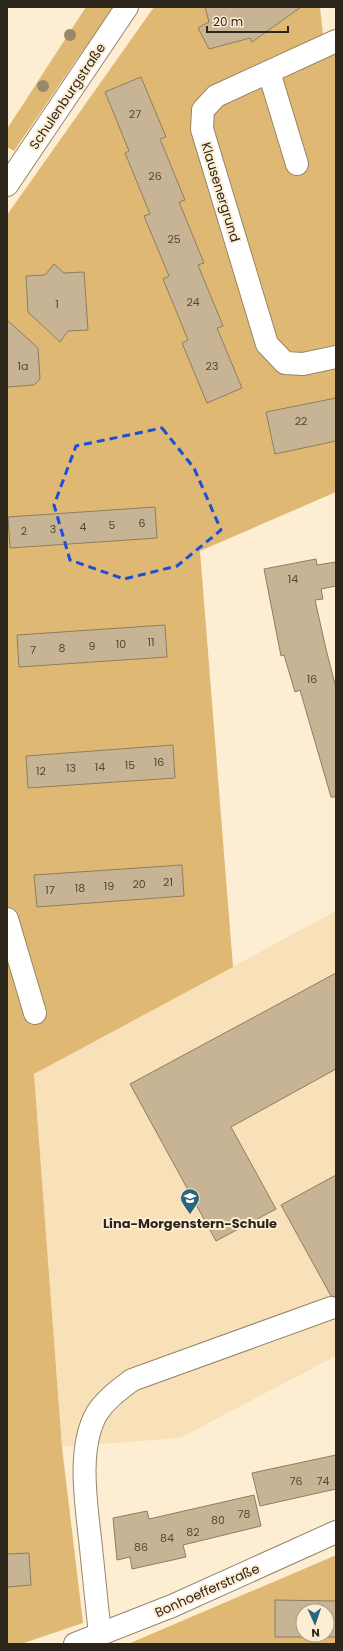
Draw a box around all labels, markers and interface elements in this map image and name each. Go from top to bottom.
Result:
scale bar [207,8,288,34]
text: 20 m [213,13,243,30]
street label: Schulenburgstraße [25,39,110,153]
house number: 27 [129,106,141,122]
street label: Klausenergrund [196,140,245,244]
house number: 26 [148,168,162,184]
house number: 25 [167,231,181,247]
house number: 24 [186,294,200,310]
house number: 1 [55,296,59,312]
house number: 1a [18,358,28,374]
house number: 23 [206,358,218,374]
house number: 22 [295,413,307,429]
house number: 6 [139,515,146,531]
house number: 5 [109,517,116,533]
house number: 4 [80,519,87,535]
house number: 3 [50,521,56,537]
house number: 2 [21,523,27,539]
house number: 14 [288,571,298,587]
house number: 11 [147,634,155,650]
house number: 10 [116,636,126,652]
house number: 9 [89,638,96,654]
house number: 8 [59,640,66,656]
house number: 7 [30,642,36,658]
house number: 16 [307,671,317,687]
house number: 16 [154,754,164,770]
house number: 15 [125,757,135,773]
house number: 14 [95,759,105,775]
house number: 13 [66,760,76,776]
house number: 12 [36,763,46,779]
house number: 21 [163,874,173,890]
house number: 20 [132,876,146,892]
house number: 19 [104,878,114,894]
house number: 18 [75,880,85,896]
house number: 17 [45,882,55,898]
school or university icon: Lina-Morgenstern-Schule [179,1187,201,1215]
place label: Lina-Morgenstern-Schule [103,1214,277,1233]
house number: 76 [290,1473,303,1489]
house number: 74 [317,1473,330,1489]
house number: 78 [238,1506,251,1522]
house number: 80 [211,1512,225,1528]
house number: 82 [186,1524,200,1540]
house number: 84 [160,1530,174,1546]
house number: 86 [134,1539,148,1555]
street label: Bonhoefferstraße [152,1559,263,1622]
north arrow [295,1603,335,1643]
text: N [311,1625,320,1641]

